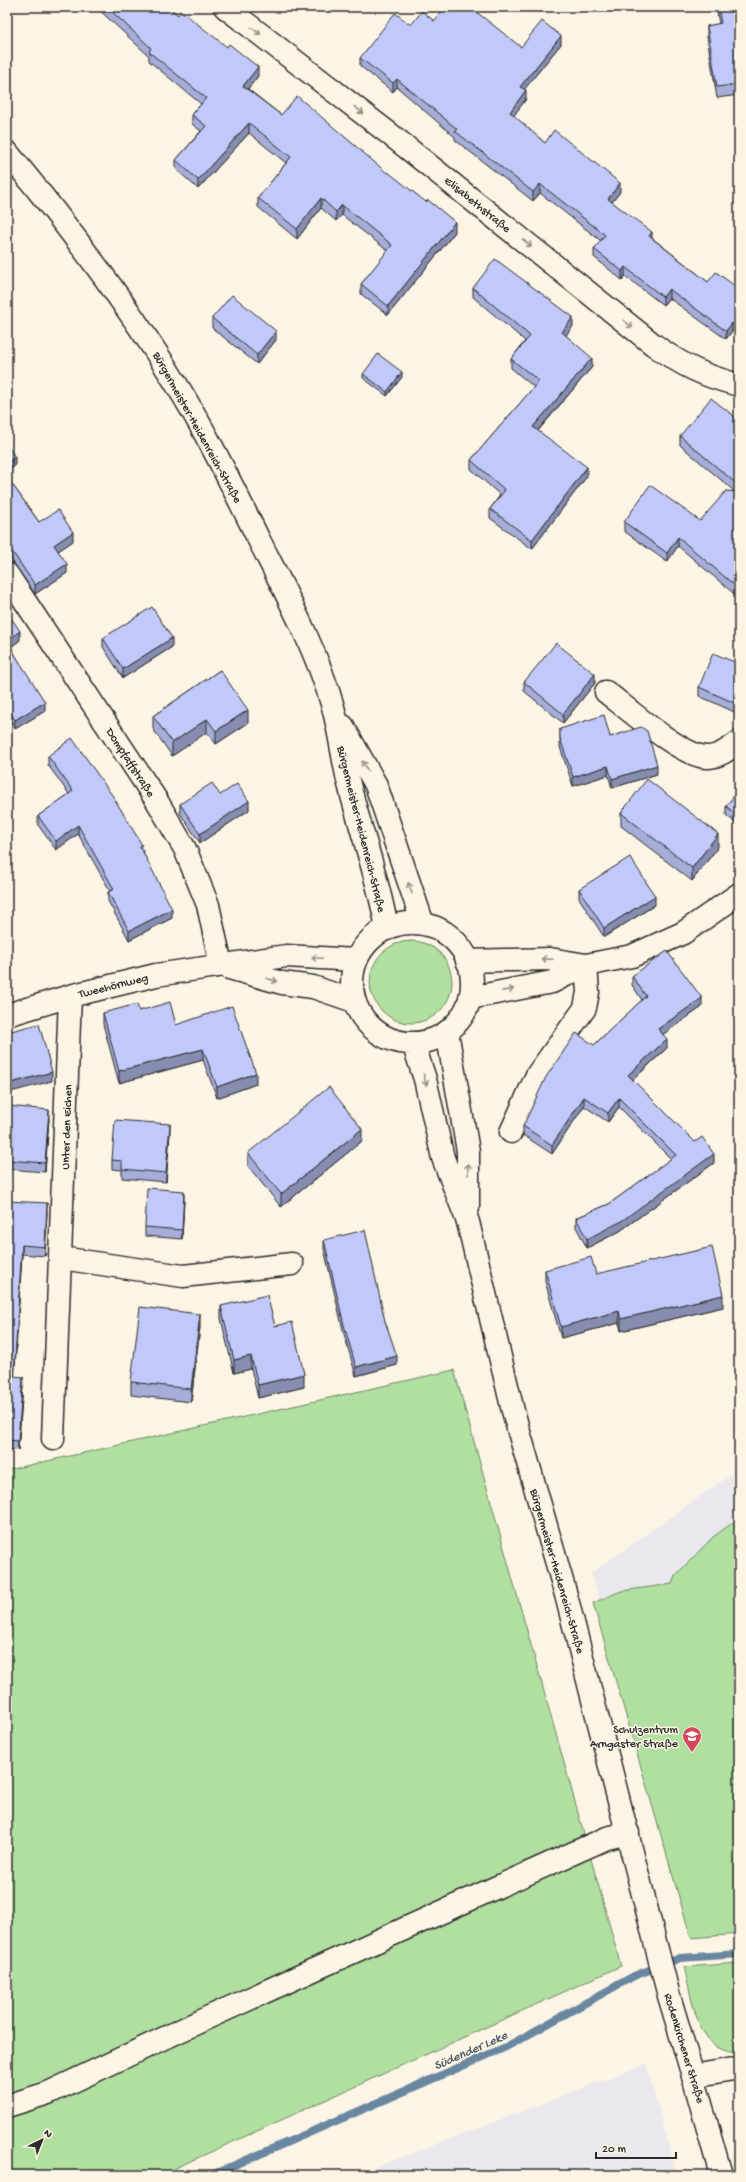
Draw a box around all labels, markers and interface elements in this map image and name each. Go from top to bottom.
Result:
one-way arrow [251,26,262,35]
one-way arrow [354,106,365,114]
street label: Elisabethstraße [441,175,513,237]
one-way arrow [521,239,532,248]
one-way arrow [623,320,634,329]
street label: Bürgermeister-Heidenreich-Straße [148,349,244,507]
street label: Dompfaffstraße [101,725,157,801]
street label: Bürgermeister-Heidenreich-Straße [332,744,388,915]
one-way arrow [361,760,369,772]
one-way arrow [405,882,413,894]
one-way arrow [311,955,324,962]
one-way arrow [541,955,554,963]
street label: Tweehörnweg [76,971,150,1003]
one-way arrow [265,976,278,984]
one-way arrow [501,986,514,994]
one-way arrow [422,1073,429,1086]
street label: Unter den Eichen [60,1084,76,1170]
one-way arrow [464,1163,472,1176]
street label: Bürgermeister-Heidenreich-Straße [526,1487,587,1656]
place label: Schulzentrum Arngaster Straße [590,1724,679,1752]
school or university icon: Schulzentrum Arngaster Straße [681,1725,703,1753]
street label: Rodenkirchener Straße [660,1992,707,2106]
water label: Südender Leke [432,2028,511,2074]
north arrow [22,2120,62,2160]
text: N [41,2127,54,2141]
scale bar [596,2134,676,2160]
text: 20 m [602,2143,627,2157]

